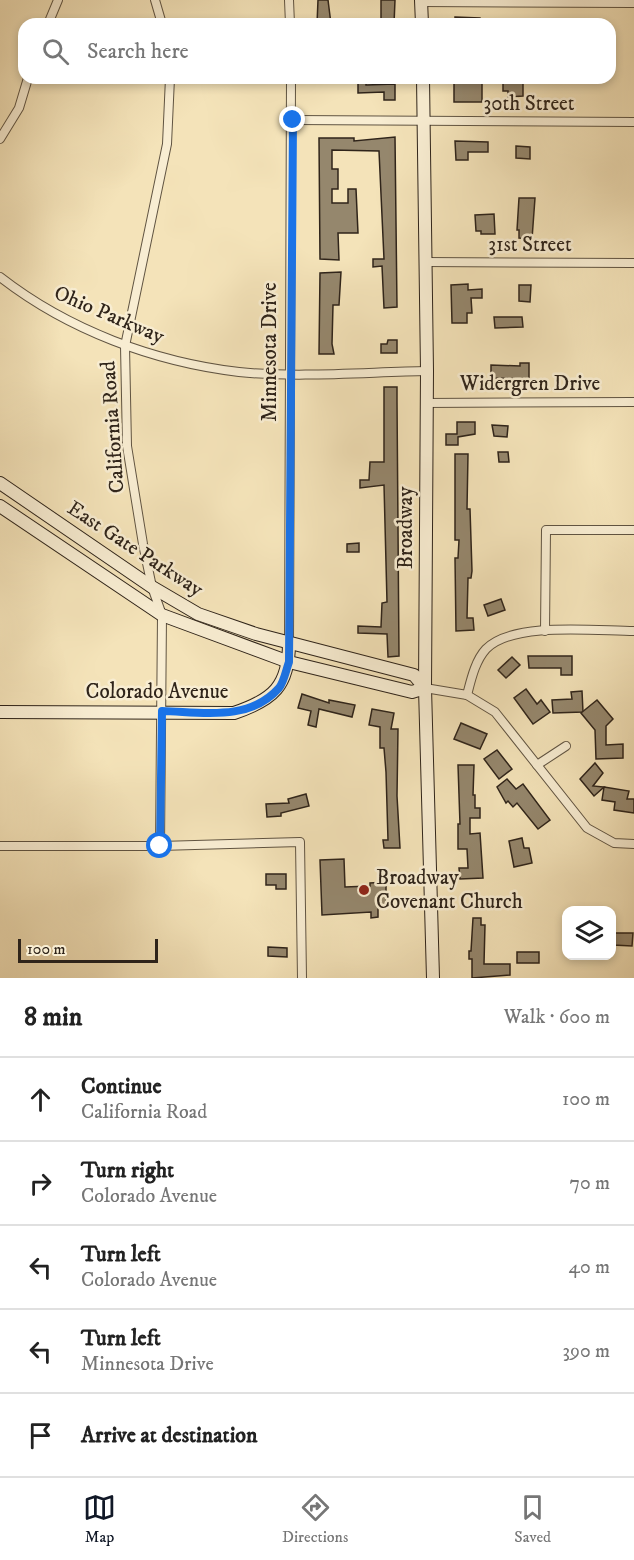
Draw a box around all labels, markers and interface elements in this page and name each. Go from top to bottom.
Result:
search box [18,18,616,84]
icon: search [39,35,72,68]
text: Search here [87,38,189,65]
street label: 30th Street [483,91,575,117]
route end [279,106,305,132]
street label: 31st Street [488,232,572,258]
street label: Ohio Parkway [50,280,169,350]
street label: Minnesota Drive [257,282,283,422]
street label: California Road [95,360,131,494]
street label: Widergren Drive [459,371,601,397]
street label: Broadway [393,486,419,569]
street label: East Gate Parkway [62,495,209,603]
street label: Colorado Avenue [86,679,229,705]
route start [146,832,172,858]
place label: Broadway Covenant Church [376,865,523,915]
marker: Broadway Covenant Church [357,883,371,897]
map controls [562,906,616,960]
button: layers [562,906,616,960]
scale bar [18,936,158,964]
text: 100 m [27,939,66,959]
text: 8 min [24,1001,82,1034]
text: Walk · 600 m [504,1005,610,1030]
text: Continue [81,1073,162,1100]
icon: ahead [24,1083,57,1116]
text: 100 m [562,1087,610,1112]
text: California Road [81,1100,207,1125]
text: Turn right [81,1157,174,1184]
icon: right [24,1167,57,1200]
text: 70 m [569,1171,610,1196]
text: Colorado Avenue [81,1184,217,1209]
text: Turn left [81,1241,161,1268]
icon: left [24,1251,57,1284]
text: 40 m [568,1255,610,1280]
text: Colorado Avenue [81,1268,217,1293]
text: Turn left [81,1325,161,1352]
icon: left [24,1335,57,1368]
text: 390 m [562,1339,610,1364]
text: Minnesota Drive [81,1352,214,1377]
icon: arrive [24,1419,57,1452]
text: Arrive at destination [81,1422,258,1449]
tab: Map [83,1491,116,1547]
tab: Directions [282,1491,348,1547]
tab: Saved [514,1491,551,1547]

